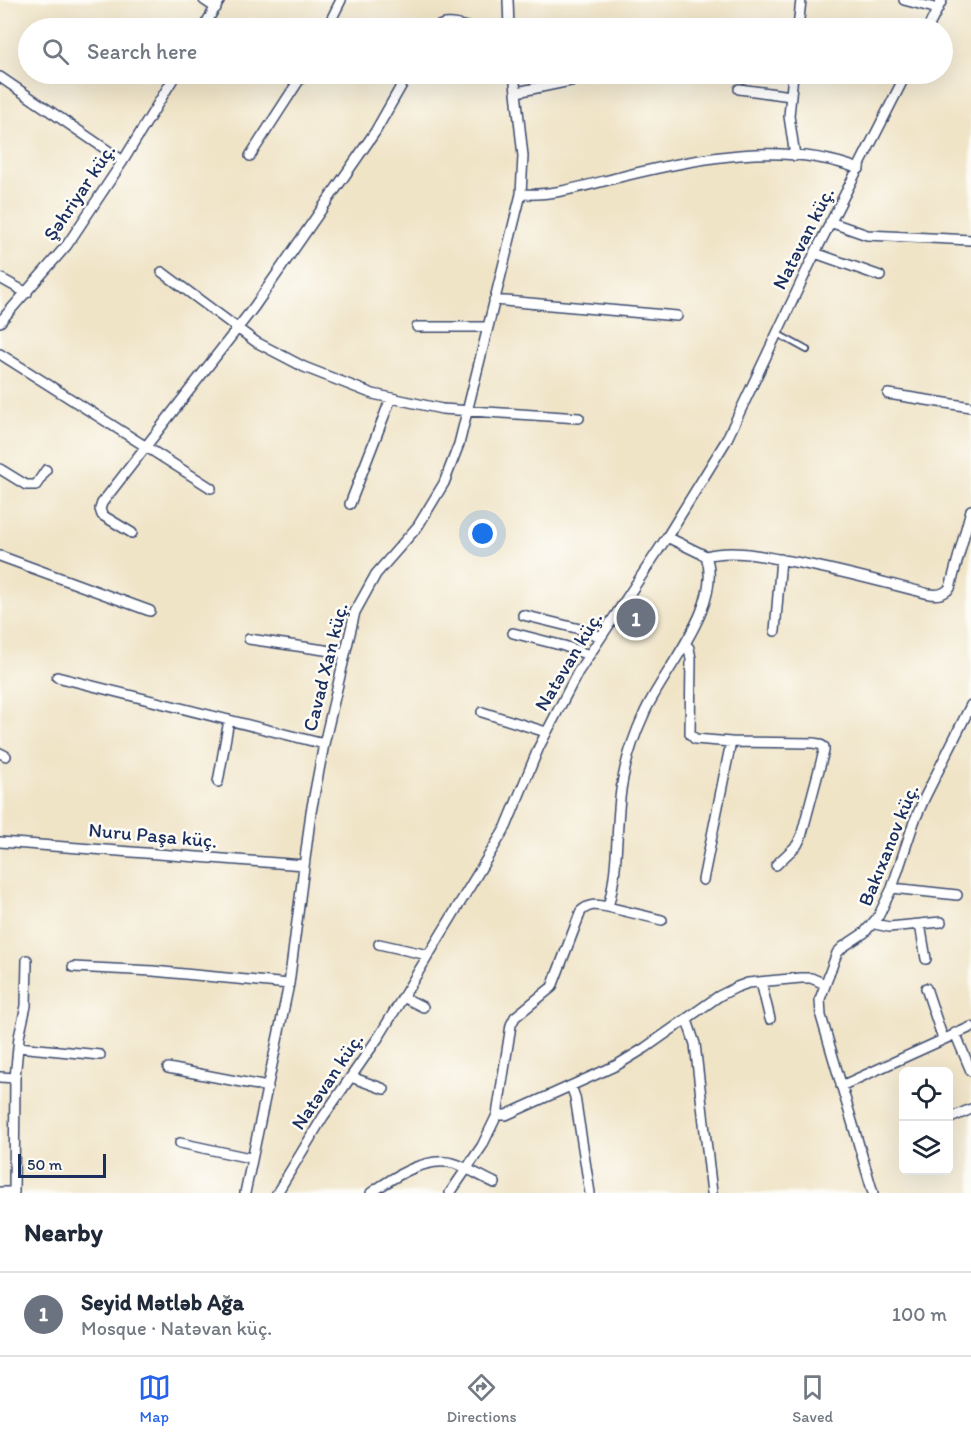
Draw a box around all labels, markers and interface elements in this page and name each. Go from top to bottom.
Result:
search box [18,18,953,84]
icon: search [39,35,72,68]
text: Search here [87,38,197,65]
street label: Şəhriyar küç. [38,139,120,245]
street label: Natəvan küç. [767,183,839,293]
your location [468,519,497,548]
pin: 1 [616,596,656,640]
street label: Cavad Xan küç. [297,600,353,734]
street label: Natəvan küç. [529,607,607,715]
street label: Bakıxanov küç. [853,781,923,909]
street label: Nuru Paşa küç. [88,817,218,853]
street label: Natəvan küç. [286,1028,368,1134]
map controls [899,1067,953,1175]
button: locate [899,1067,953,1121]
button: layers [899,1121,953,1175]
scale bar [18,1151,106,1178]
text: 50 m [27,1155,62,1174]
text: Nearby [24,1216,103,1248]
text: Seyid Mətləb Ağa [81,1289,244,1316]
text: 1 [39,1302,48,1326]
text: 100 m [892,1302,947,1326]
text: Mosque · Natəvan küç. [81,1316,272,1340]
tab: Map [138,1371,171,1426]
tab: Directions [446,1371,517,1426]
tab: Saved [792,1371,833,1426]

